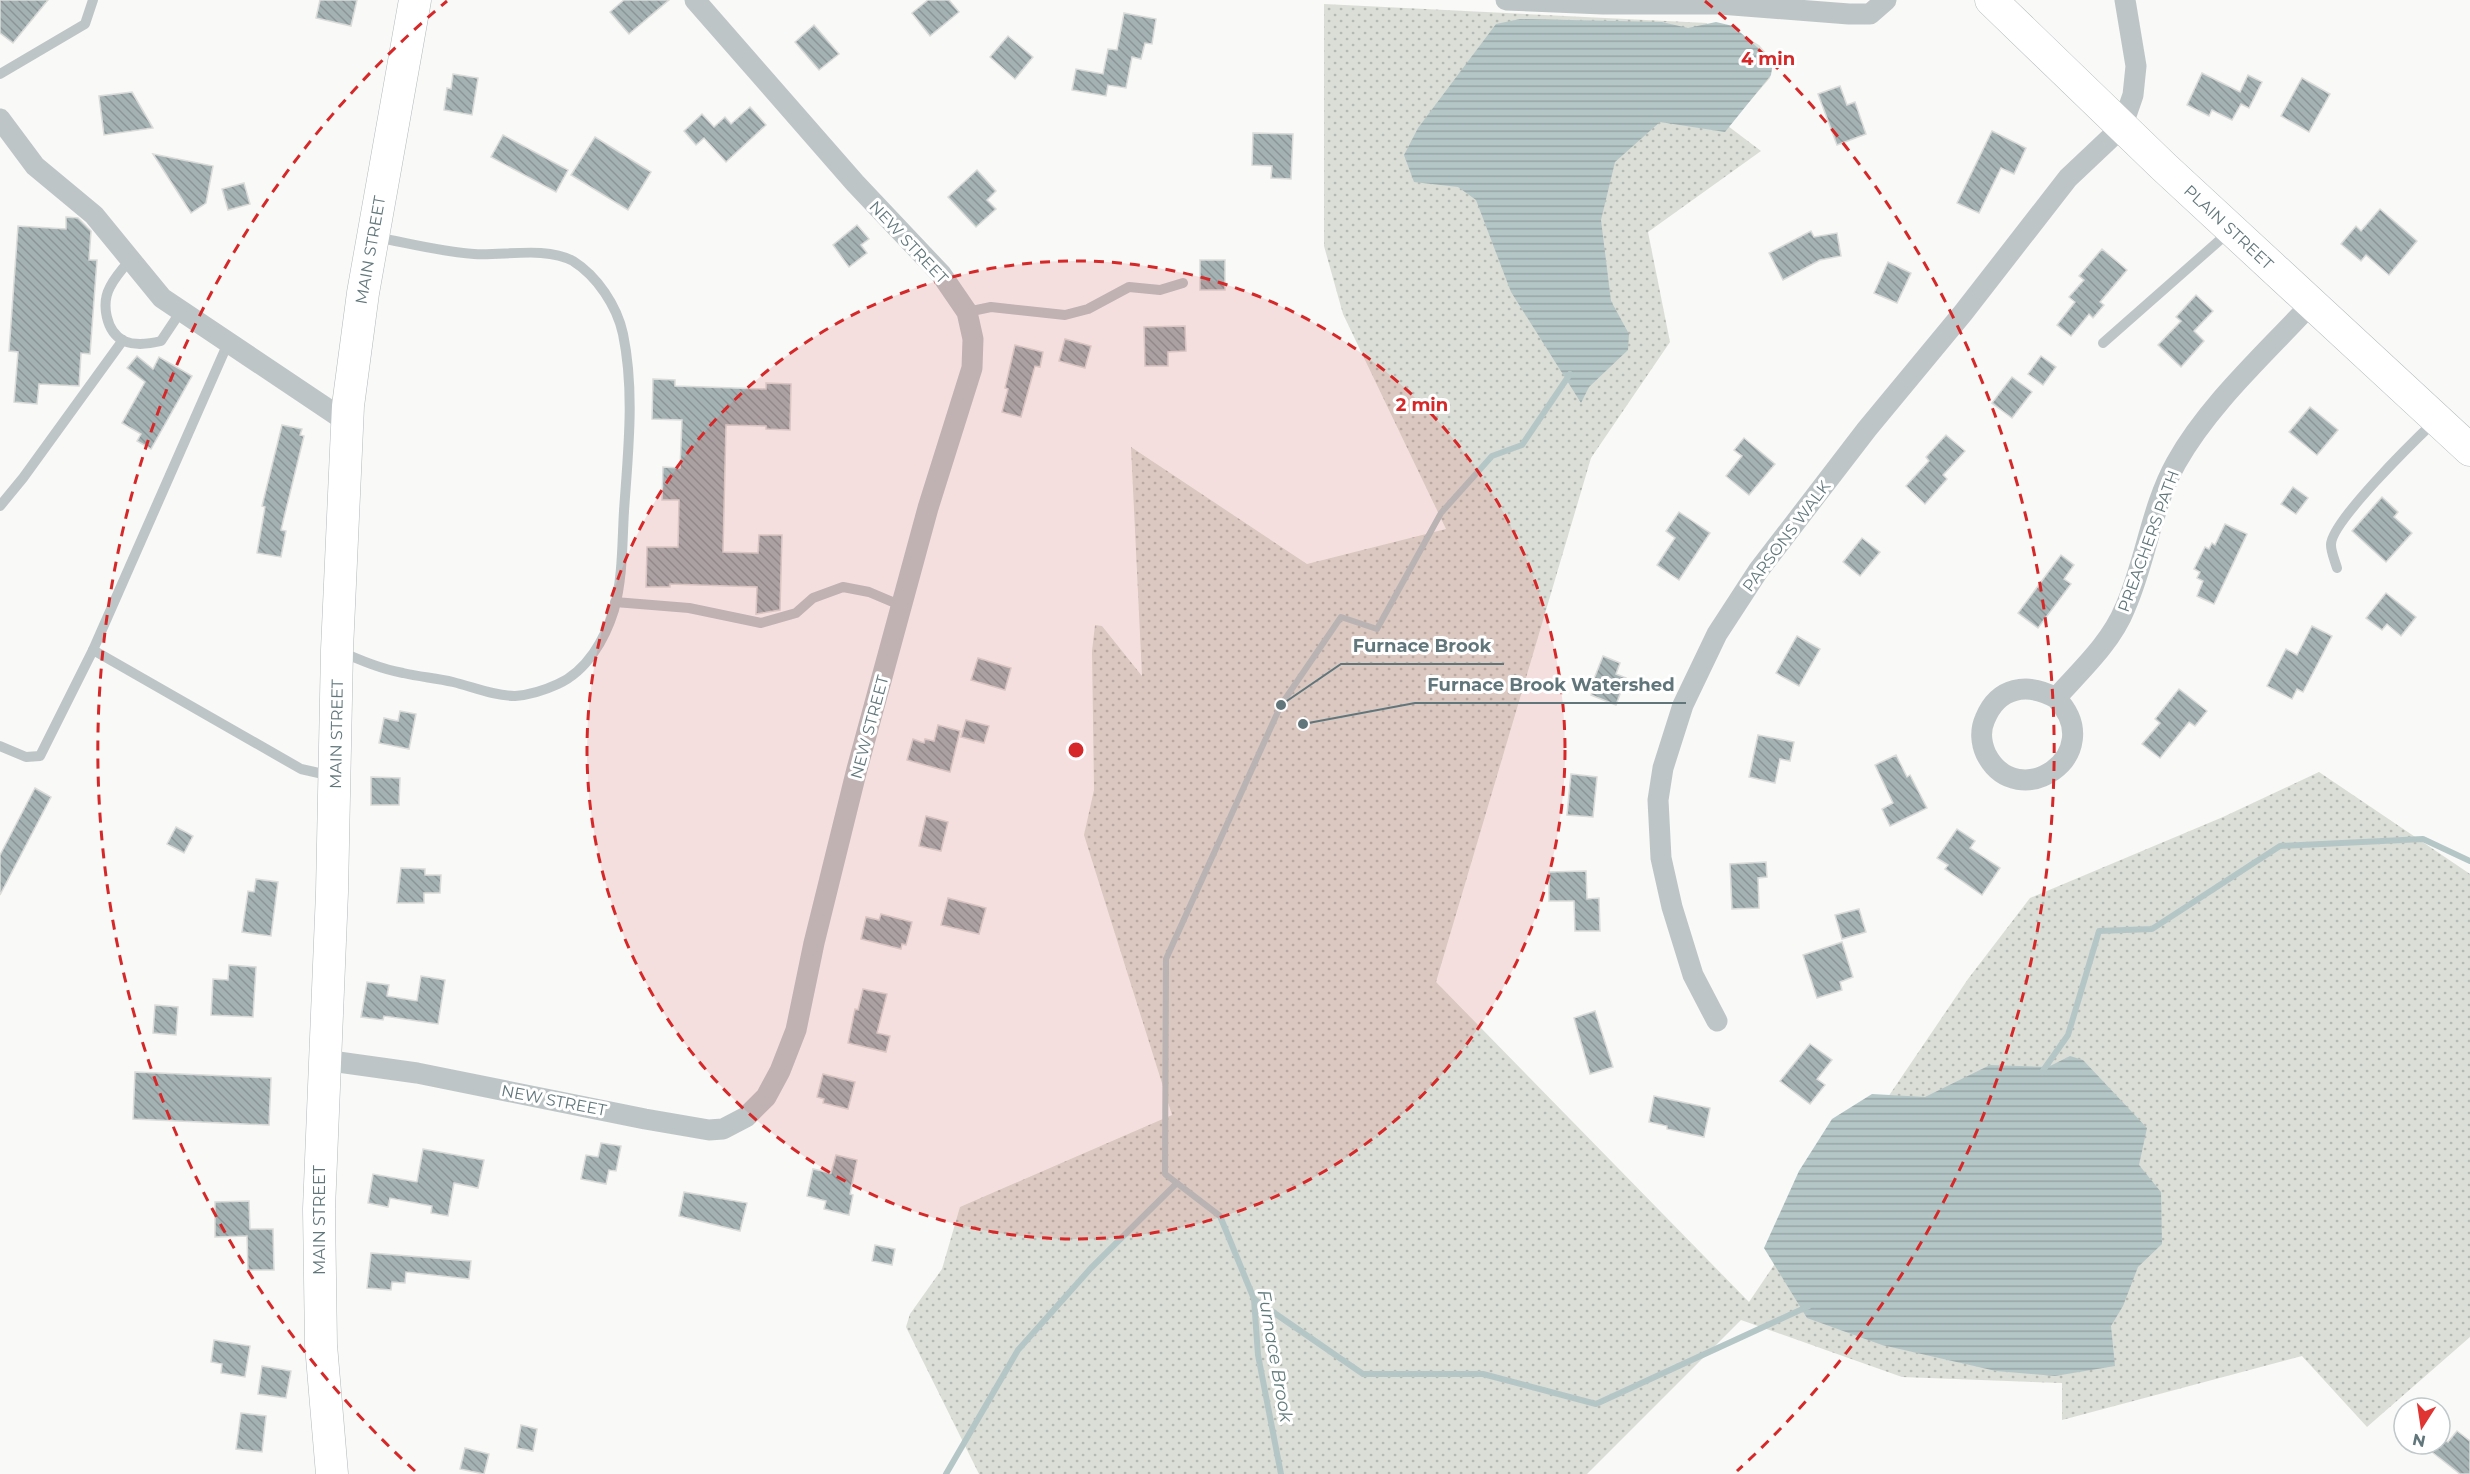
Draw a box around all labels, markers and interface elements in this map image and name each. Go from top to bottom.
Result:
text: 4 min [1741,48,1795,70]
street label: PLAIN STREET [2180,181,2278,274]
street label: MAIN STREET [352,194,390,306]
street label: NEW STREET [865,197,952,288]
text: 2 min [1396,394,1448,416]
street label: PREACHERS PATH [2114,468,2183,615]
street label: PARSONS WALK [1739,477,1835,595]
callout: Furnace Brook [1341,628,1504,664]
text: Furnace Brook [1353,635,1492,657]
callout: Furnace Brook Watershed [1415,667,1686,703]
street label: NEW STREET [847,672,893,781]
text: Furnace Brook Watershed [1427,674,1675,696]
street label: MAIN STREET [326,678,347,789]
centre of rings [1066,740,1086,760]
street label: NEW STREET [500,1081,609,1120]
street label: MAIN STREET [310,1164,329,1275]
water label: Furnace Brook [1253,1288,1298,1425]
north arrow [2392,1396,2452,1456]
text: N [2411,1430,2427,1451]

